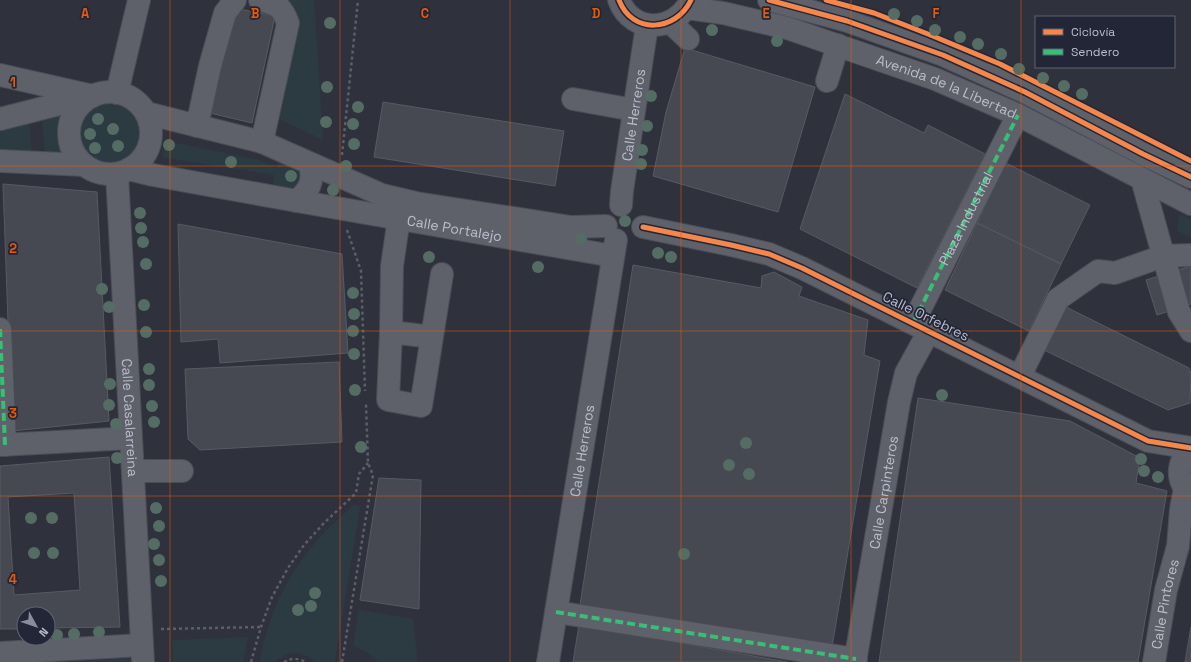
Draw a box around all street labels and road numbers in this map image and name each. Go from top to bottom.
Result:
street label: Avenida de la Libertad [874,50,1020,122]
street label: Calle Herreros [618,68,649,162]
street label: Plaza Industrial [935,169,997,268]
street label: Calle Portalejo [406,211,504,246]
street label: Calle Orfebres [880,287,972,345]
street label: Calle Casalarreina [118,358,142,477]
street label: Calle Herreros [566,403,598,498]
street label: Calle Carpinteros [865,434,902,550]
street label: Calle Pintores [1147,557,1183,650]

